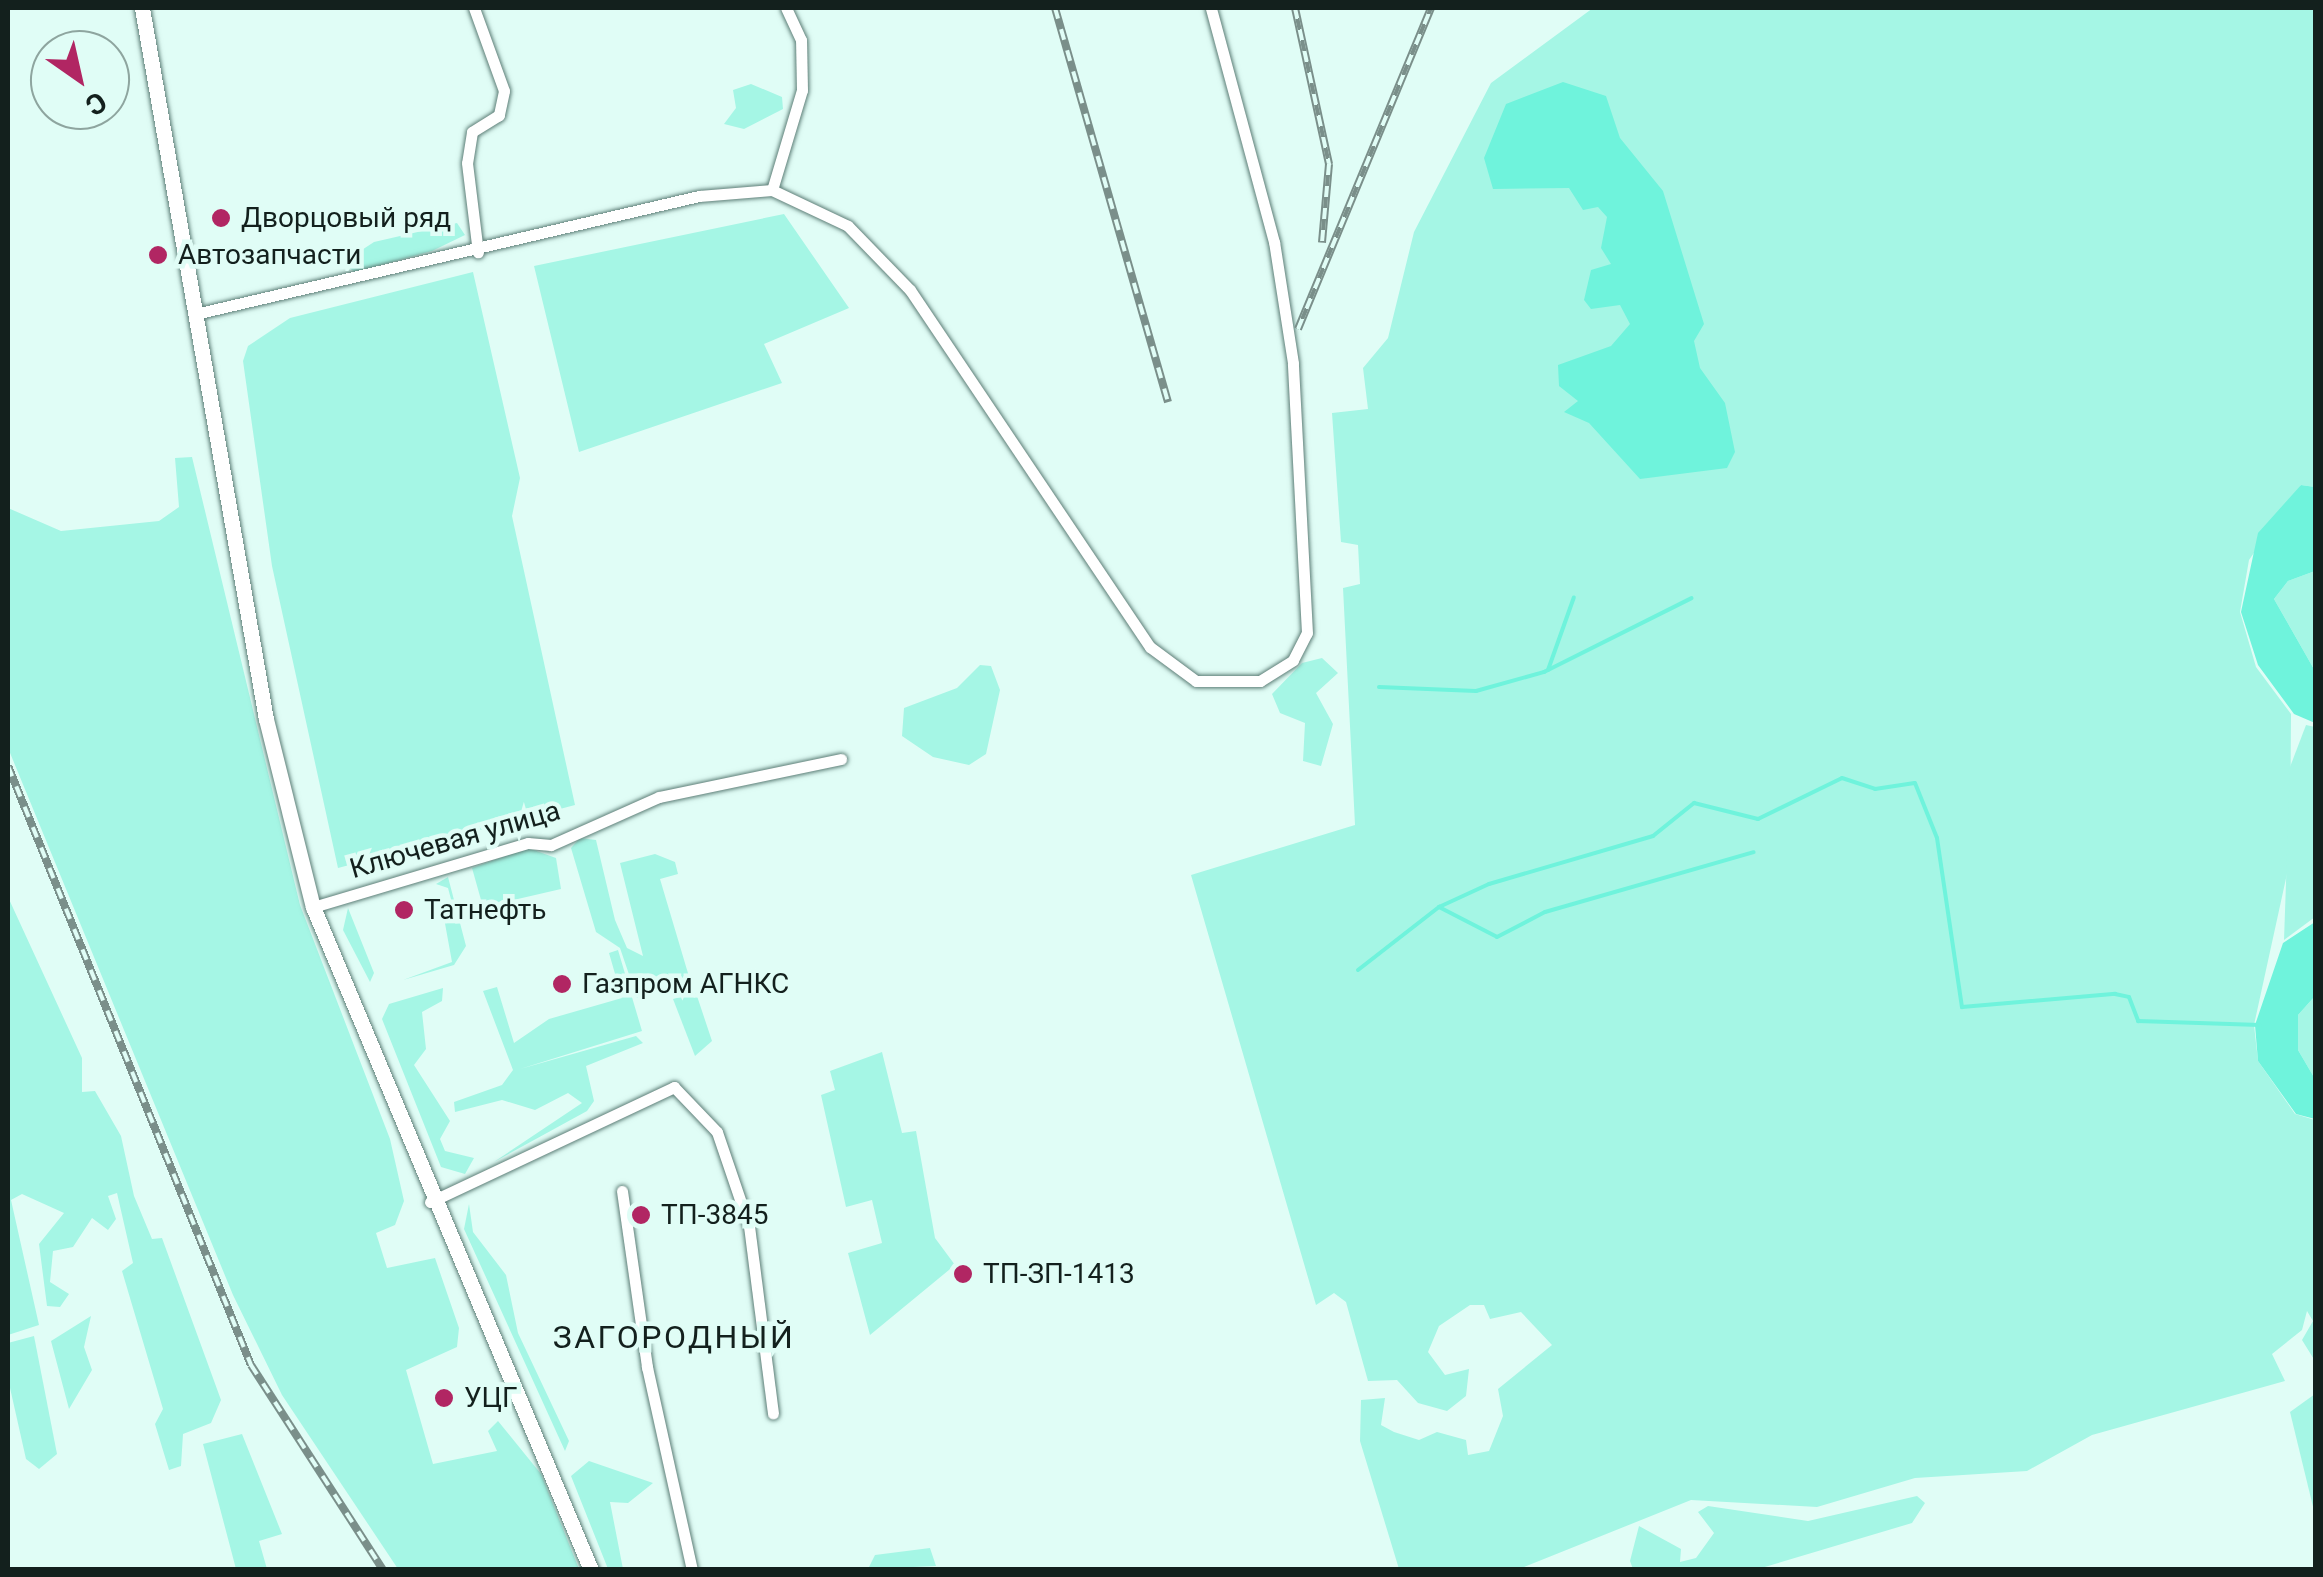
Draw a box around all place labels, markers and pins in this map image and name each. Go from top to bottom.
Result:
place label: Дворцовый ряд [241,201,451,235]
marker: Дворцовый ряд [210,207,232,229]
place label: Автозапчасти [178,238,361,272]
marker: Автозапчасти [147,244,169,266]
place label: Татнефть [424,893,547,927]
marker: Татнефть [393,899,415,921]
place label: Газпром АГНКС [582,967,789,1001]
marker: Газпром АГНКС [551,973,573,995]
place label: ТП-3845 [661,1198,768,1232]
marker: ТП-3845 [630,1204,652,1226]
place label: ТП-ЗП-1413 [983,1257,1135,1291]
marker: ТП-ЗП-1413 [952,1263,974,1285]
place label: УЦГ [464,1381,518,1415]
marker: УЦГ [433,1387,455,1409]

